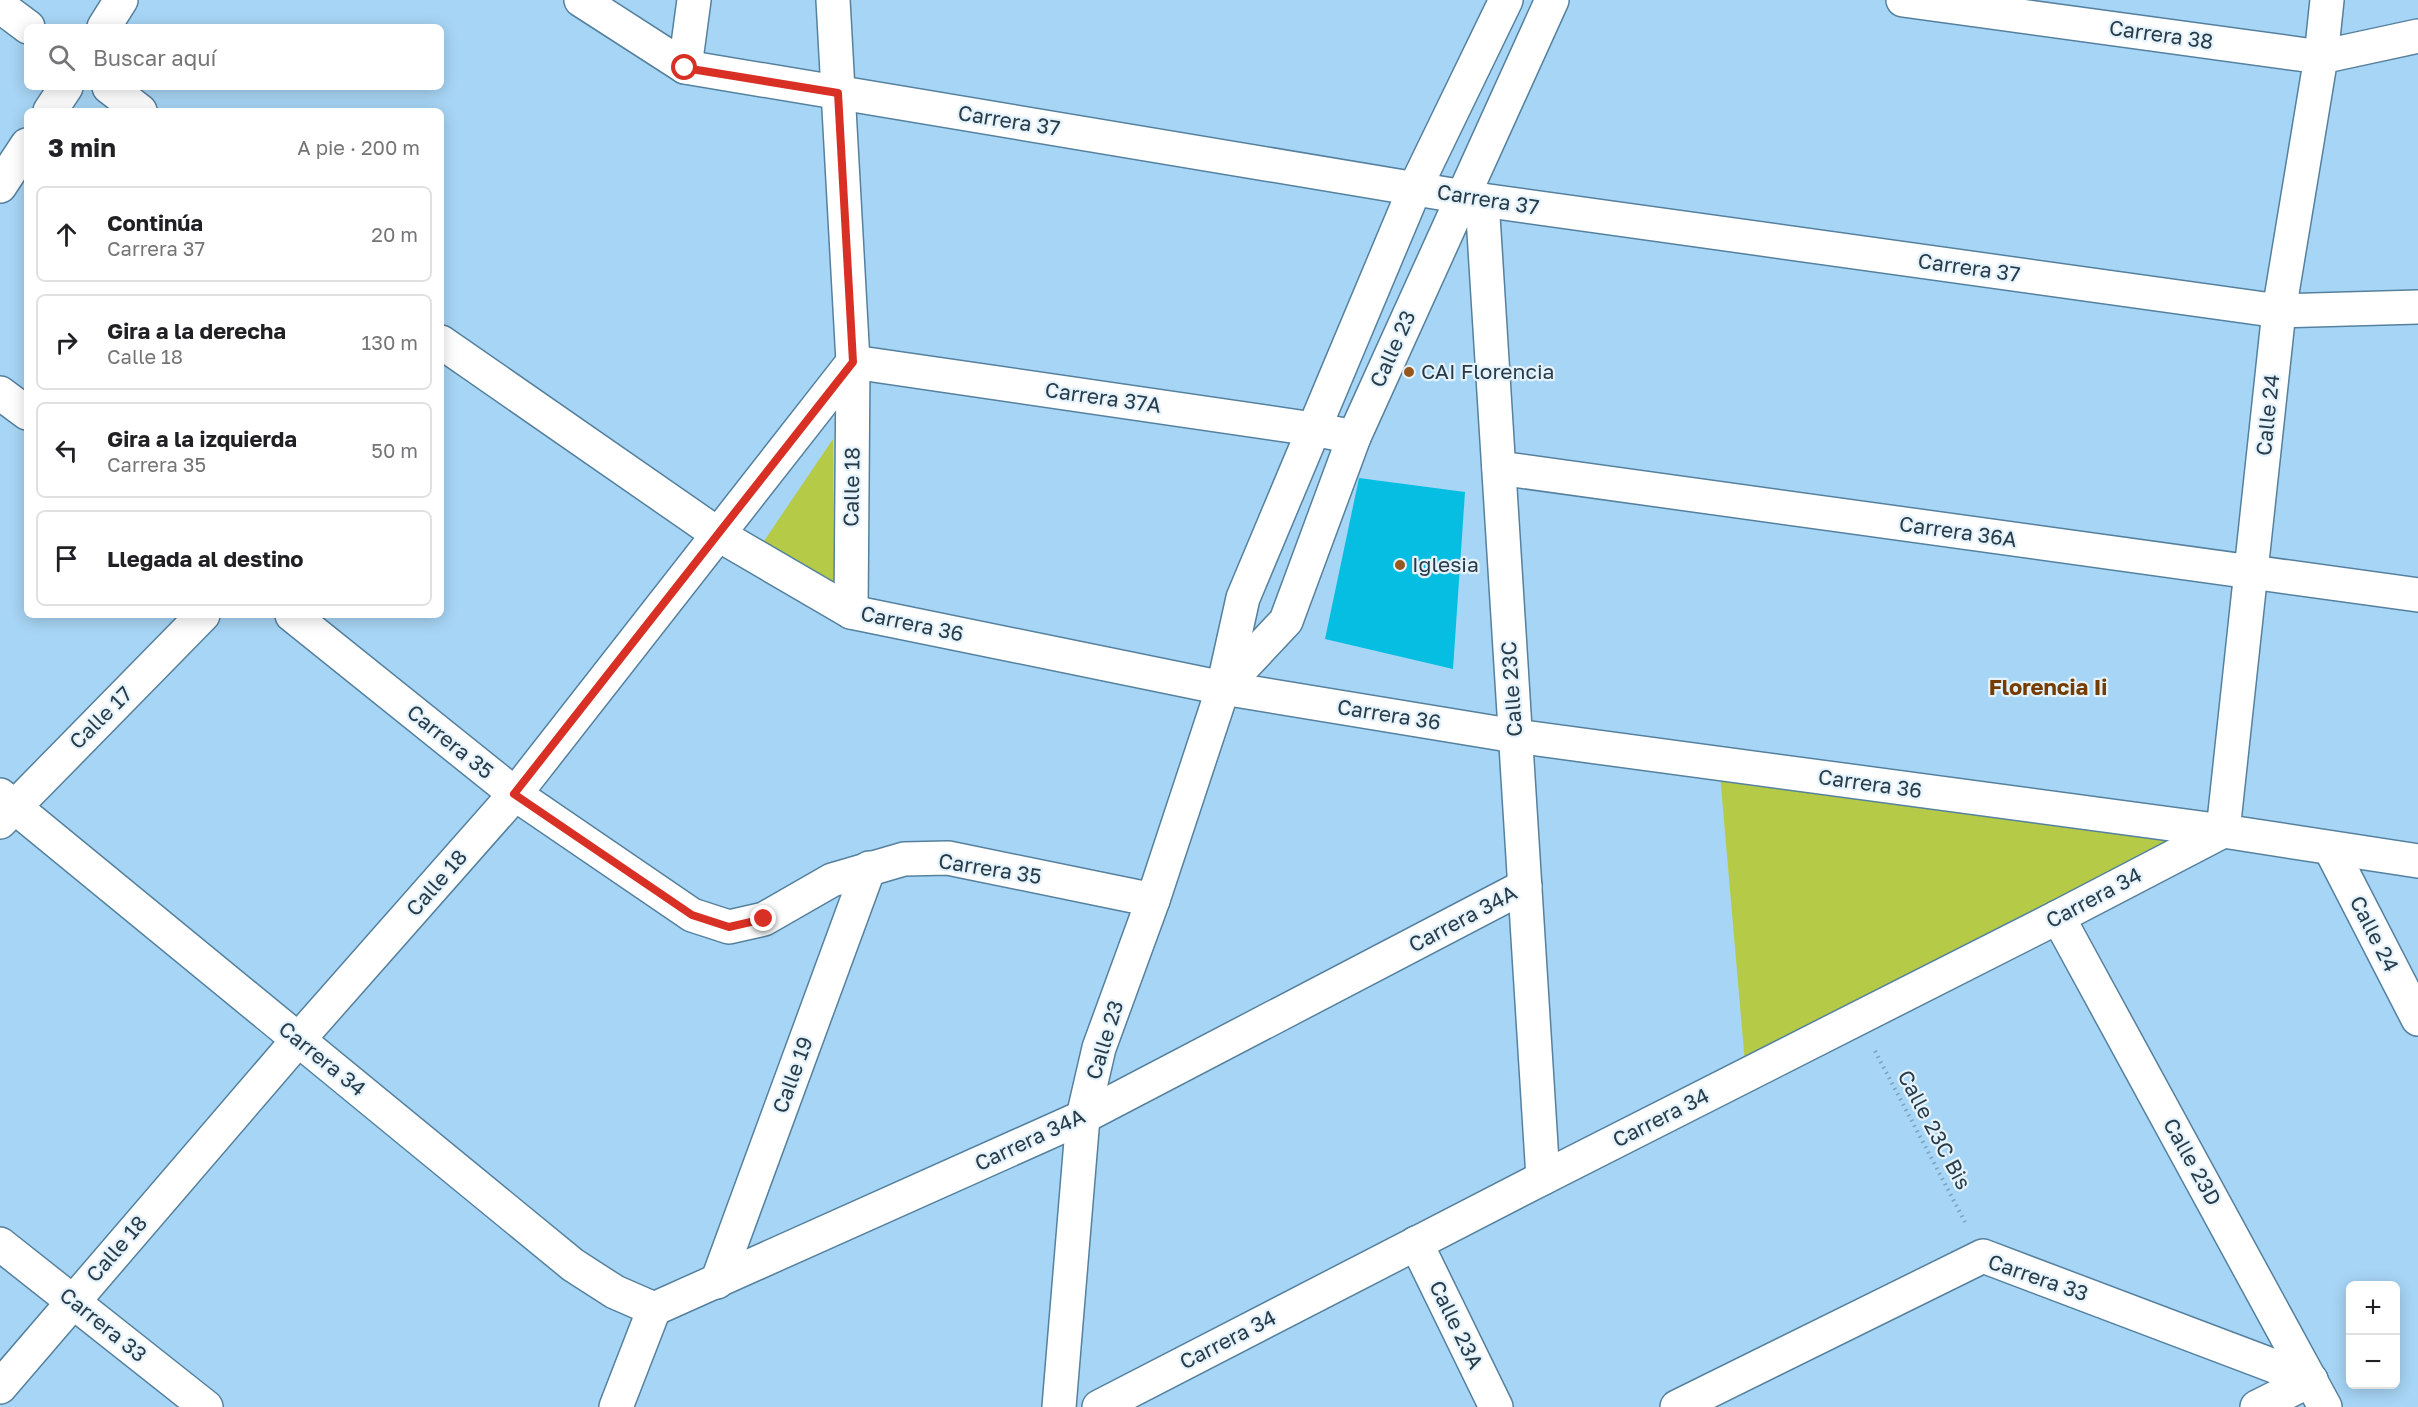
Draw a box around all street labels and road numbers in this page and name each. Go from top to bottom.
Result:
street label: Carrera 38 [2107,14,2215,54]
street label: Carrera 37 [956,99,1062,141]
street label: Carrera 37 [1435,178,1541,220]
street label: Carrera 37 [1916,247,2022,287]
street label: Calle 23 [1364,306,1420,391]
street label: Calle 24 [2250,373,2284,457]
street label: Carrera 37A [1043,376,1163,418]
street label: Calle 18 [837,447,865,527]
street label: Carrera 36A [1898,510,2019,552]
street label: Carrera 36 [858,599,966,647]
street label: Calle 23C [1495,640,1527,738]
street label: Calle 17 [63,680,137,754]
street label: Carrera 36 [1335,693,1443,735]
street label: Carrera 35 [402,698,499,784]
street label: Carrera 36 [1817,763,1924,803]
street label: Calle 18 [400,844,472,921]
street label: Carrera 35 [937,847,1044,889]
street label: Carrera 34 [2041,861,2146,933]
street label: Carrera 34A [1404,879,1521,957]
street label: Calle 24 [2345,891,2405,976]
street label: Calle 23 [1080,997,1128,1082]
street label: Carrera 34 [274,1015,371,1101]
street label: Calle 19 [766,1033,818,1117]
street label: Calle 23C Bis [1893,1065,1977,1194]
street label: Carrera 34 [1608,1082,1713,1152]
street label: Carrera 34A [970,1102,1089,1176]
street label: Calle 23D [2158,1113,2228,1210]
street label: Calle 18 [80,1210,152,1287]
street label: Carrera 33 [1985,1248,2092,1306]
street label: Calle 23A [1424,1276,1489,1373]
street label: Carrera 33 [55,1281,152,1367]
street label: Carrera 34 [1175,1304,1280,1374]

